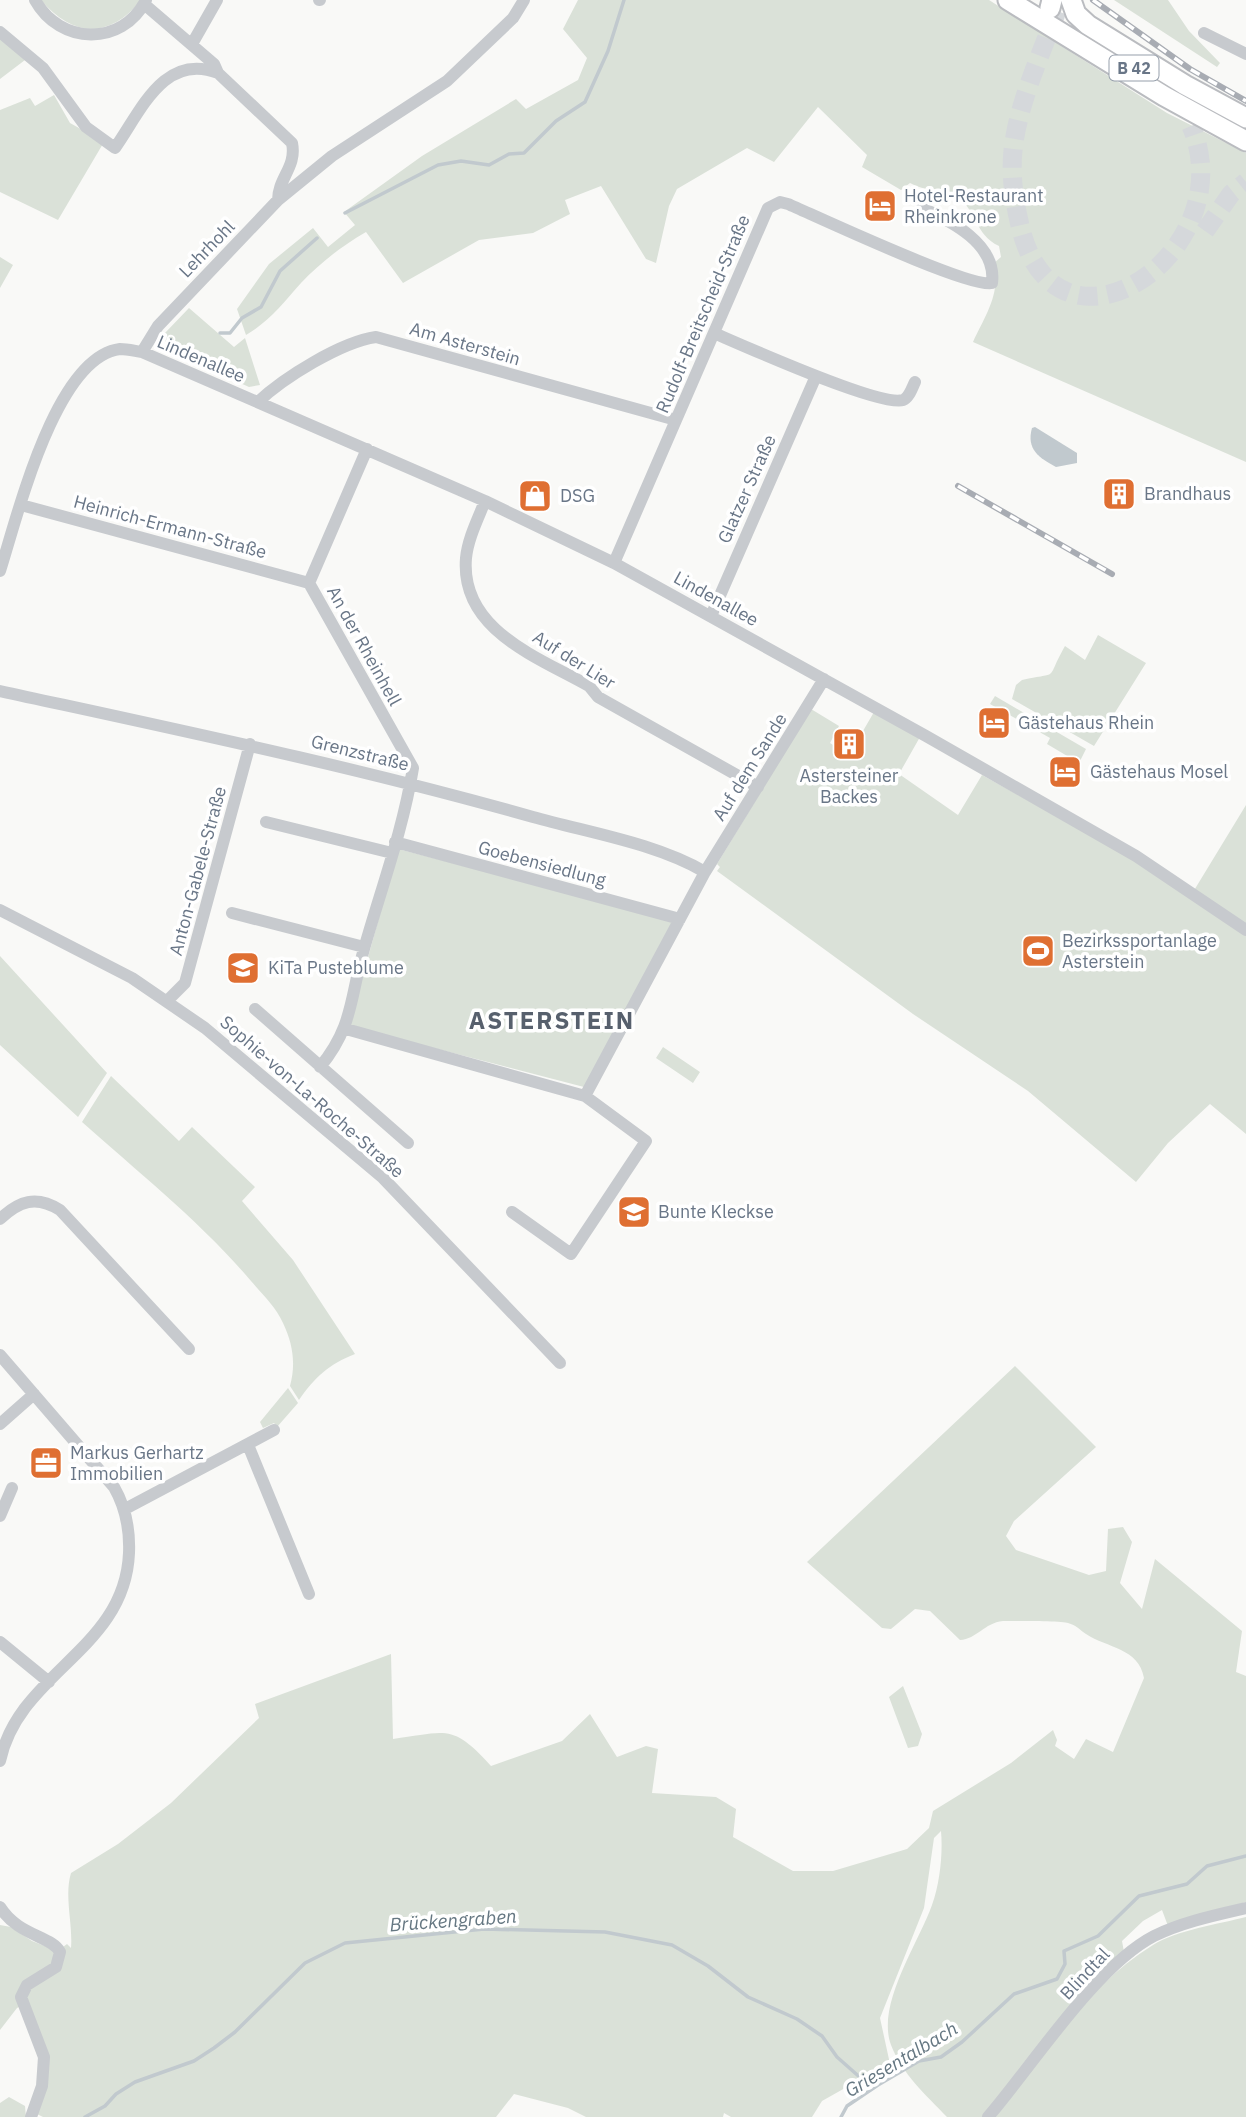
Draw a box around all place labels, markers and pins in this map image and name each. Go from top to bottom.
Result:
place label: Hotel-Restaurant Rheinkrone [904,184,1043,228]
hotel icon: Hotel-Restaurant Rheinkrone [861,187,899,225]
building icon: Brandhaus [1100,475,1138,513]
shop icon: DSG [516,477,554,515]
place label: Brandhaus [1144,482,1231,505]
place label: DSG [560,484,595,507]
hotel icon: Gästehaus Rhein [975,704,1013,742]
place label: Gästehaus Rhein [1018,711,1154,734]
building icon: Astersteiner Backes [830,725,868,763]
hotel icon: Gästehaus Mosel [1046,753,1084,791]
place label: Gästehaus Mosel [1090,760,1228,783]
place label: Astersteiner Backes [800,764,899,808]
place label: Bezirkssportanlage Asterstein [1062,929,1217,973]
sports icon: Bezirkssportanlage Asterstein [1019,932,1057,970]
school or university icon: KiTa Pusteblume [224,949,262,987]
place label: KiTa Pusteblume [268,956,404,979]
school or university icon: Bunte Kleckse [615,1193,653,1231]
place label: Bunte Kleckse [658,1200,774,1223]
place label: Markus Gerhartz Immobilien [70,1441,204,1485]
office icon: Markus Gerhartz Immobilien [27,1444,65,1482]

